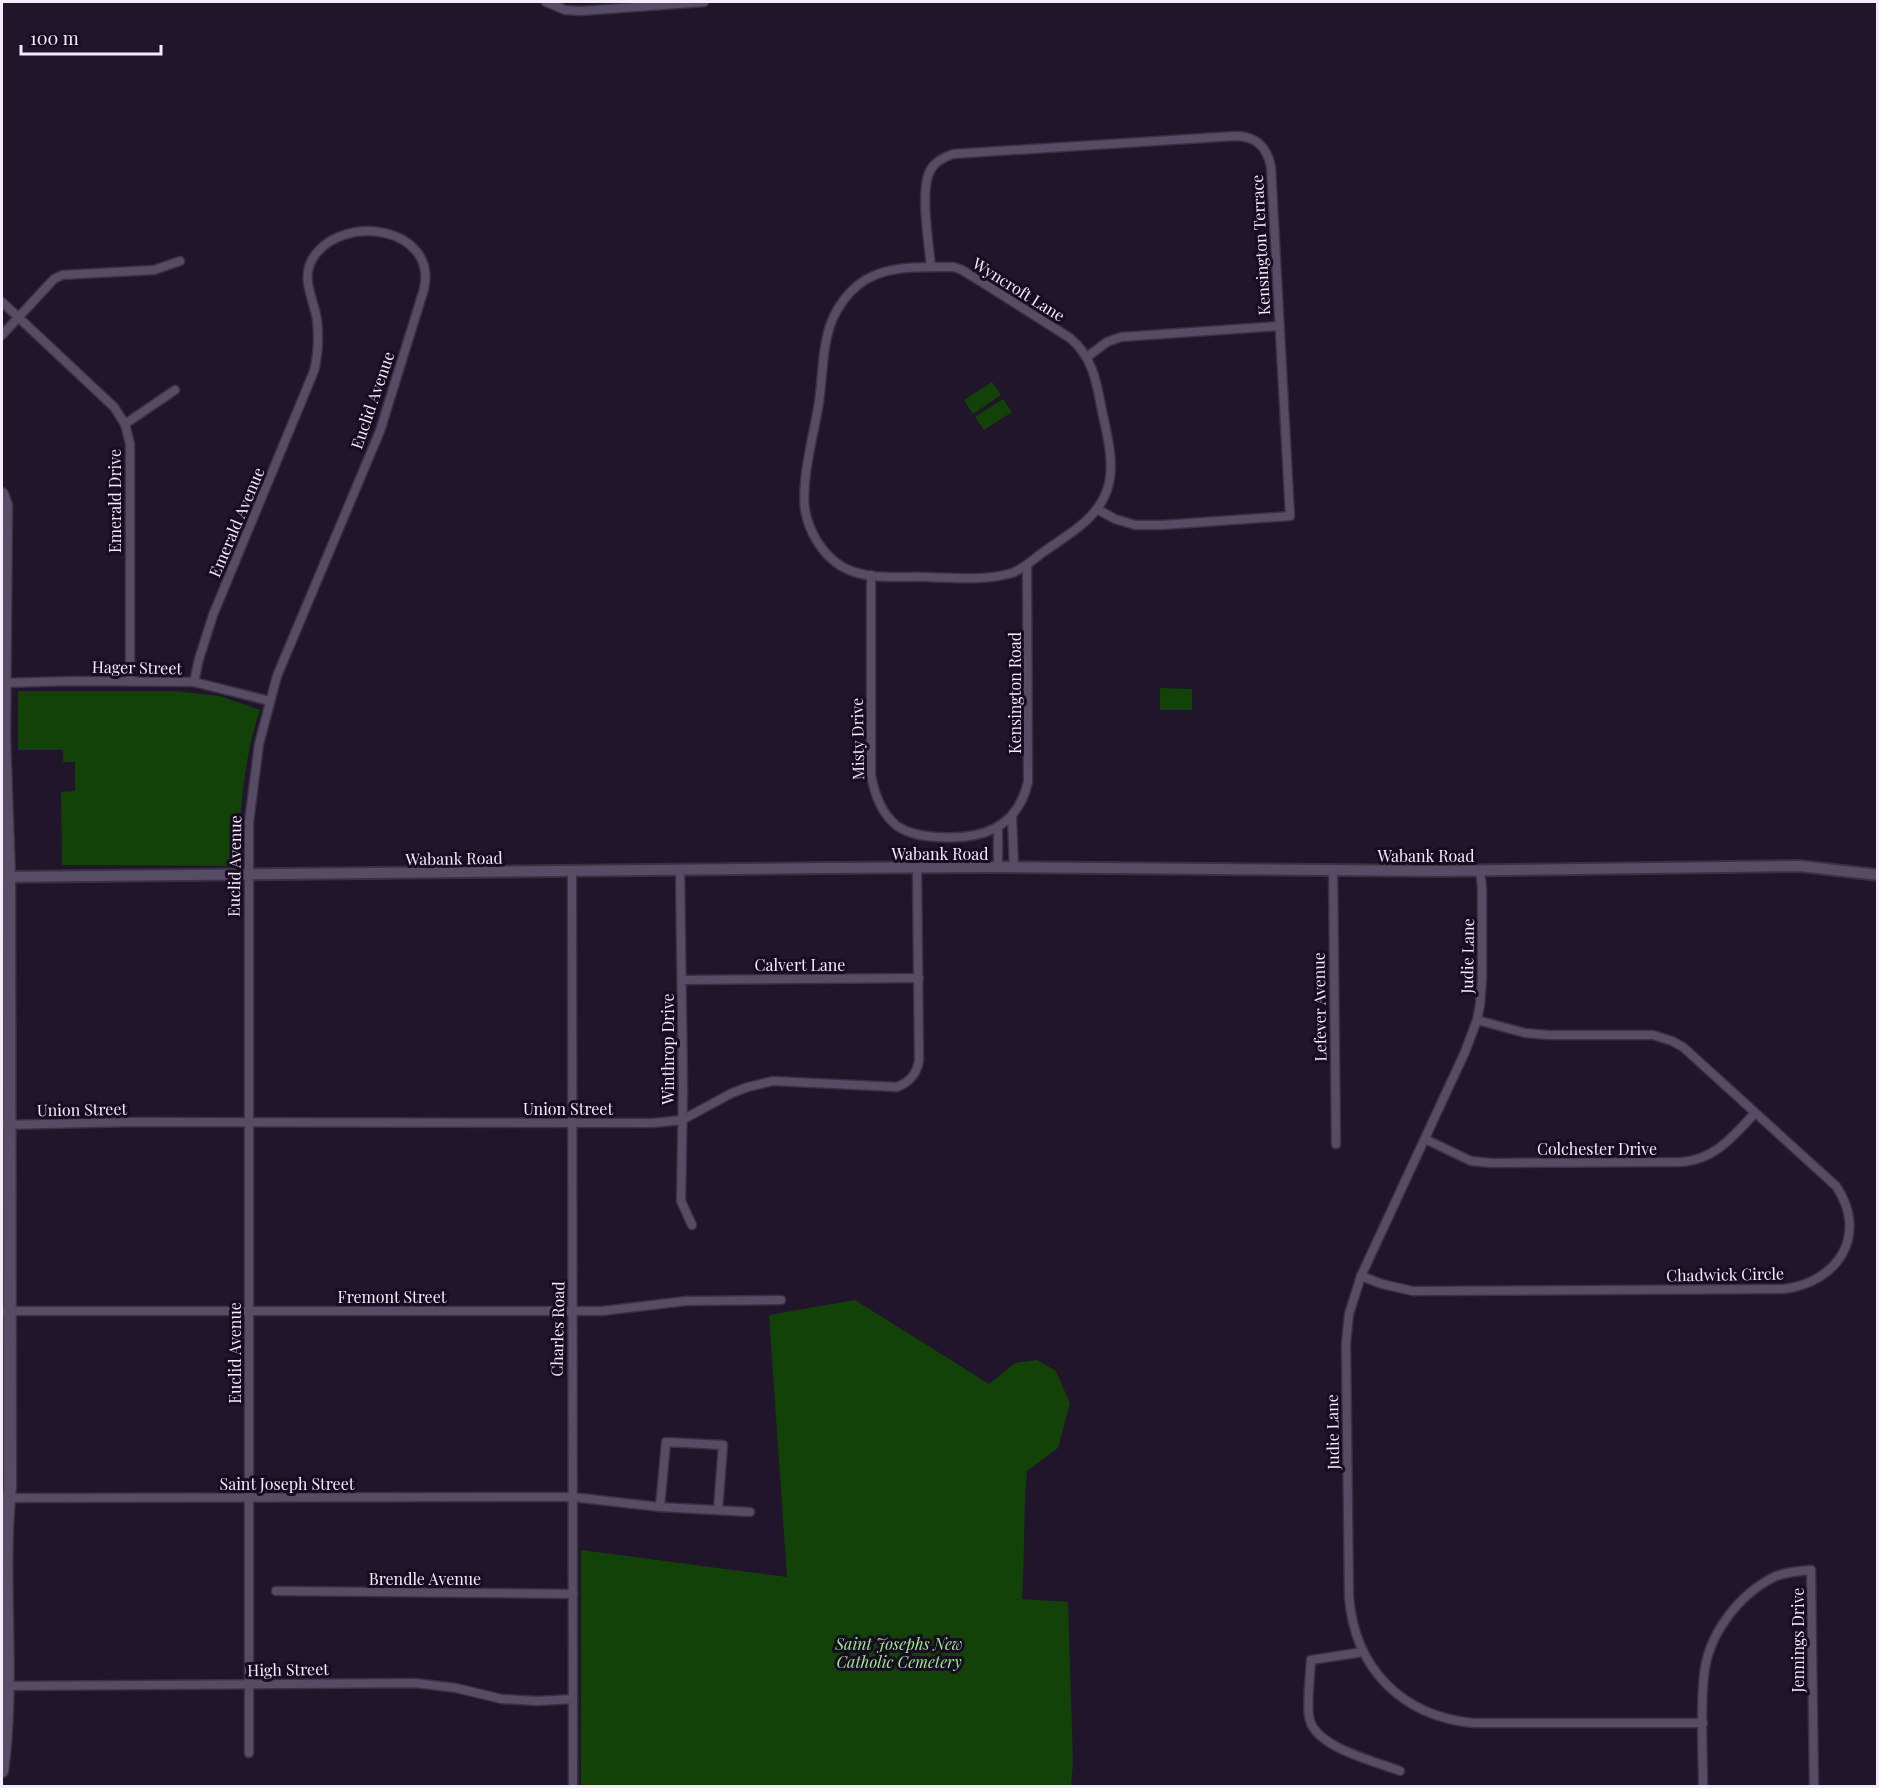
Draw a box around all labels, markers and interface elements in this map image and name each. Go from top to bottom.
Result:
scale bar [21,18,160,56]
text: 100 m [30,26,79,50]
street label: Kensington Terrace [1246,174,1274,316]
street label: Wyncroft Lane [968,252,1069,326]
street label: Euclid Avenue [346,349,398,451]
street label: Emerald Drive [104,449,125,553]
street label: Emerald Avenue [203,464,269,580]
street label: Kensington Road [1004,632,1025,754]
street label: Hager Street [92,656,183,678]
street label: Misty Drive [846,698,868,780]
street label: Euclid Avenue [223,815,245,917]
street label: Wabank Road [890,843,989,864]
street label: Wabank Road [1376,845,1475,866]
street label: Wabank Road [404,847,503,869]
street label: Judie Lane [1456,918,1478,995]
street label: Lefever Avenue [1308,952,1330,1062]
street label: Calvert Lane [755,954,845,975]
street label: Winthrop Drive [657,993,678,1106]
street label: Union Street [37,1098,128,1120]
street label: Union Street [523,1098,613,1119]
street label: Colchester Drive [1537,1138,1657,1159]
street label: Chadwick Circle [1666,1262,1784,1286]
street label: Charles Road [546,1281,568,1377]
street label: Fremont Street [338,1286,447,1307]
street label: Euclid Avenue [224,1302,245,1404]
street label: Judie Lane [1321,1394,1343,1471]
street label: Saint Joseph Street [220,1473,355,1494]
street label: Brendle Avenue [369,1568,481,1589]
street label: Jennings Drive [1787,1588,1808,1693]
park label: Saint Josephs New Catholic Cemetery [834,1633,963,1672]
street label: High Street [247,1658,329,1680]

